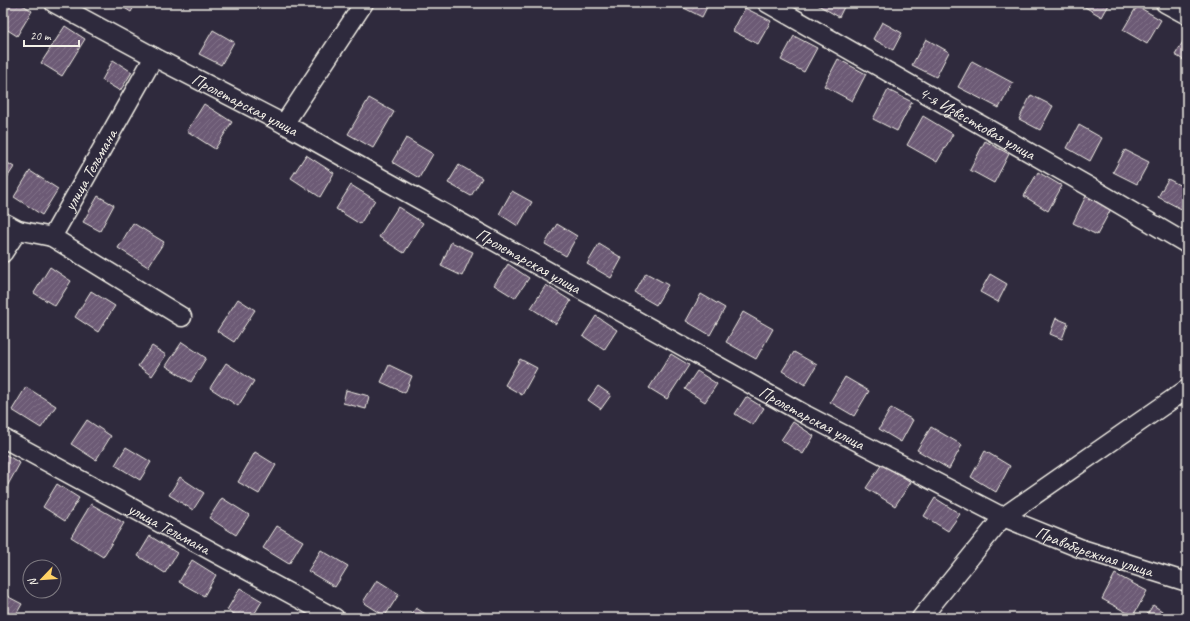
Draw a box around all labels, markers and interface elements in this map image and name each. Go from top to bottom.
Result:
scale bar [24,22,79,48]
text: 20 m [30,28,52,44]
street label: Пролетарская улица [188,68,302,141]
street label: 4-я Известковая улица [915,82,1040,165]
street label: улица Тельмана [59,124,123,215]
street label: Пролетарская улица [472,223,585,299]
street label: Пролетарская улица [755,381,869,455]
street label: улица Тельмана [123,497,215,560]
street label: Правобережная улица [1032,521,1157,582]
north arrow [22,559,62,599]
text: N [24,575,41,589]

